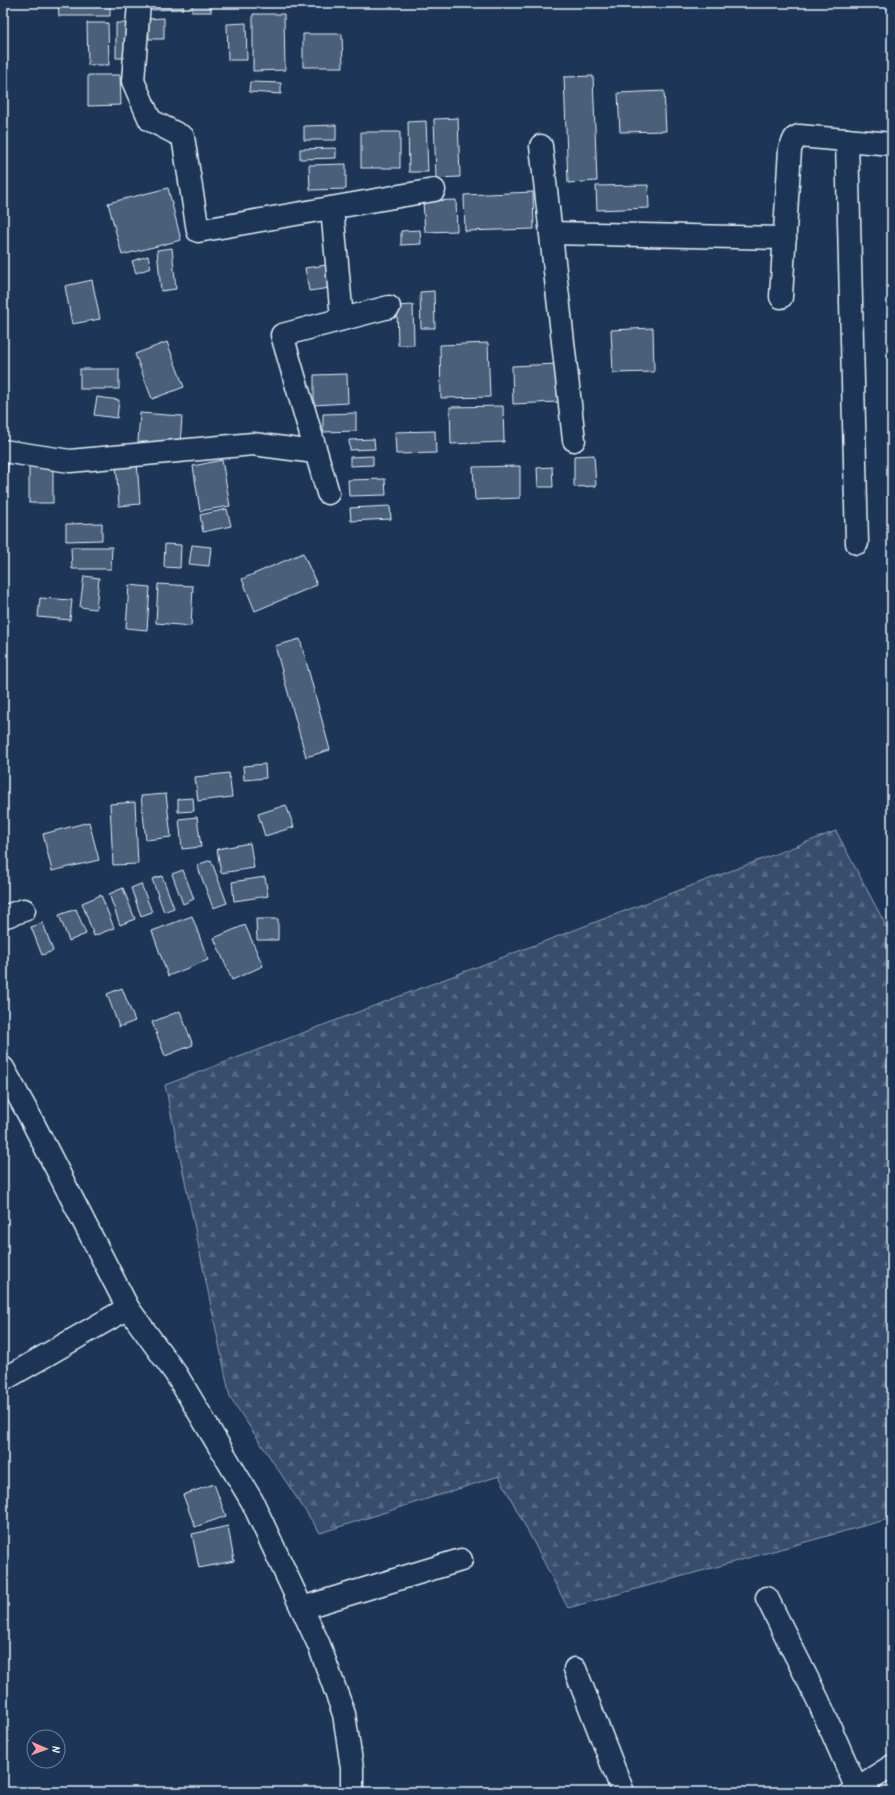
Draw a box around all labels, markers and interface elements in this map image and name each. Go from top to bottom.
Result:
north arrow [26,1729,66,1769]
text: N [46,1746,64,1753]

